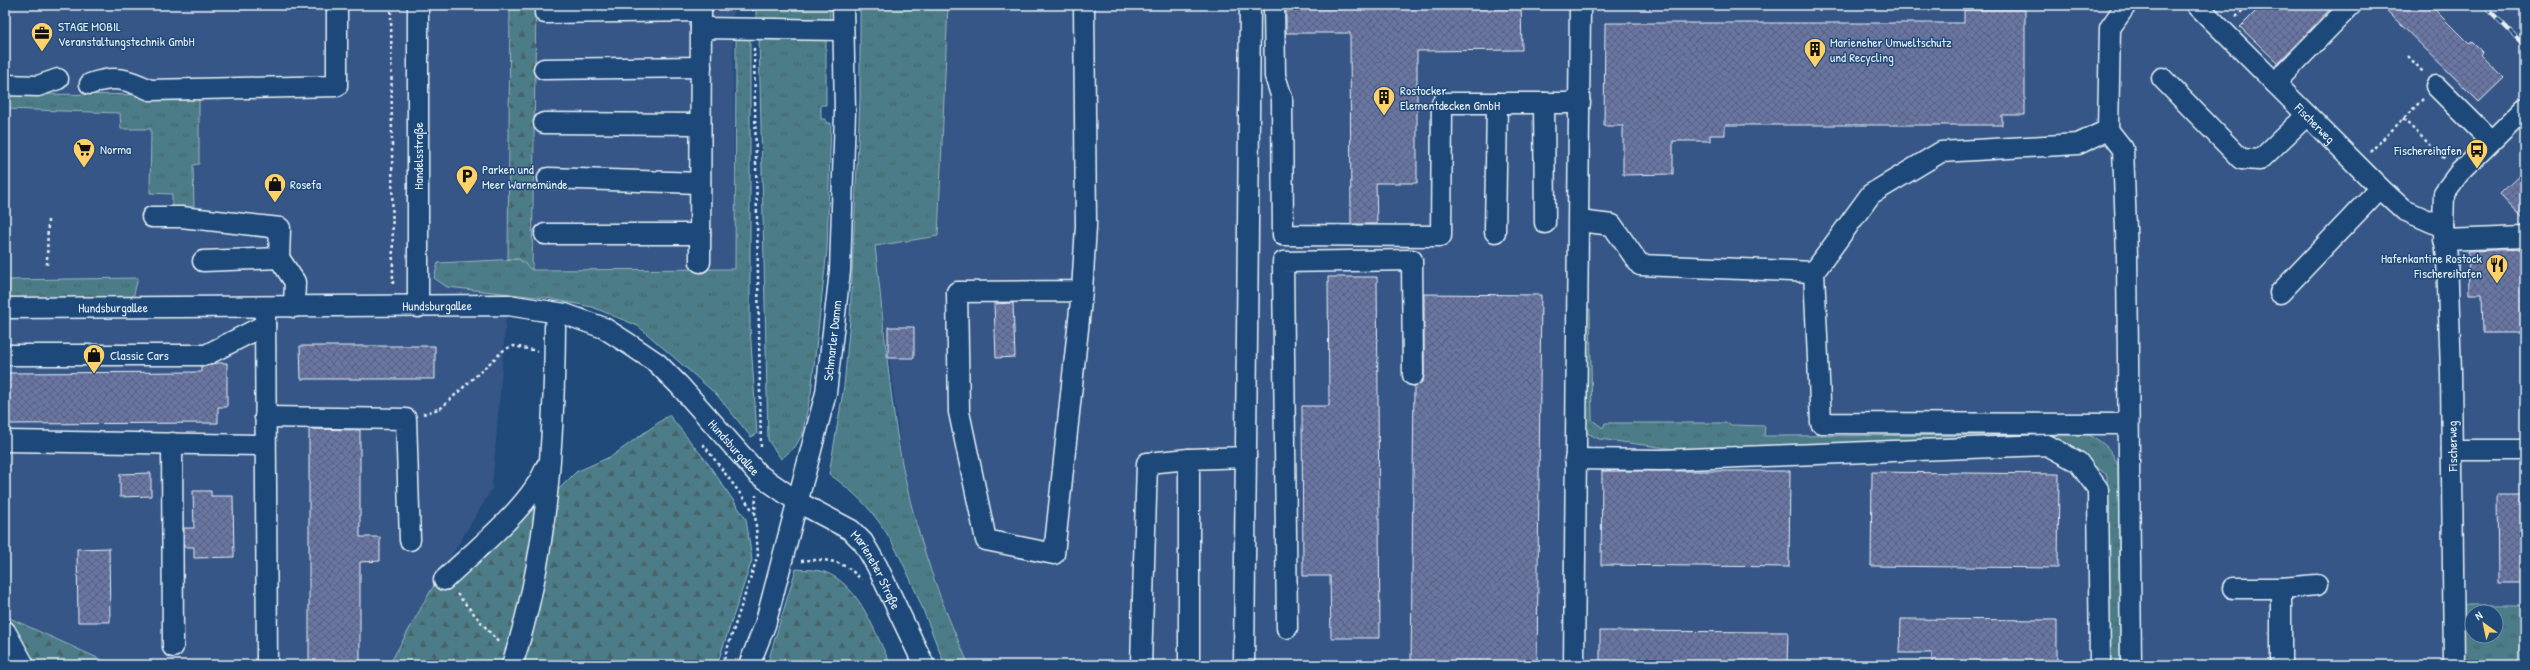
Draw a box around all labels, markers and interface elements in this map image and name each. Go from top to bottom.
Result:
place label: STAGE MOBIL Veranstaltungstechnik GmbH [58,17,195,50]
office icon: STAGE MOBIL Veranstaltungstechnik GmbH [29,20,55,53]
place label: Marieneher Umweltschutz und Recycling [1830,33,1952,66]
building icon: Marieneher Umweltschutz und Recycling [1802,36,1828,69]
place label: Rostocker Elementdecken GmbH [1400,81,1500,114]
building icon: Rostocker Elementdecken GmbH [1371,84,1397,117]
street label: Fischerweg [2290,98,2339,147]
street label: Handelsstraße [409,122,427,190]
supermarket icon: Norma [71,136,97,169]
bus stop icon: Fischereihafen [2464,137,2490,170]
place label: Norma [100,140,131,158]
place label: Fischereihafen [2393,141,2462,159]
place label: Parken und Meer Warnemünde [482,160,567,193]
parking icon: Parken und Meer Warnemünde [454,163,480,196]
shop icon: Rosefa [262,171,288,204]
place label: Rosefa [290,175,321,193]
place label: Hafenkantine Rostock Fischereihafen [2381,249,2483,282]
restaurant icon: Hafenkantine Rostock Fischereihafen [2484,252,2510,285]
street label: Hundsburgallee [402,296,472,315]
street label: Hundsburgallee [78,298,148,317]
street label: Schmarler Damm [818,299,846,382]
shop icon: Classic Cars [81,342,107,375]
place label: Classic Cars [110,346,169,364]
street label: Hundsburgallee [704,415,764,479]
street label: Fischerweg [2443,420,2461,472]
street label: Marieneher Straße [847,526,905,612]
north arrow [2464,604,2504,644]
text: N [2472,608,2485,623]

